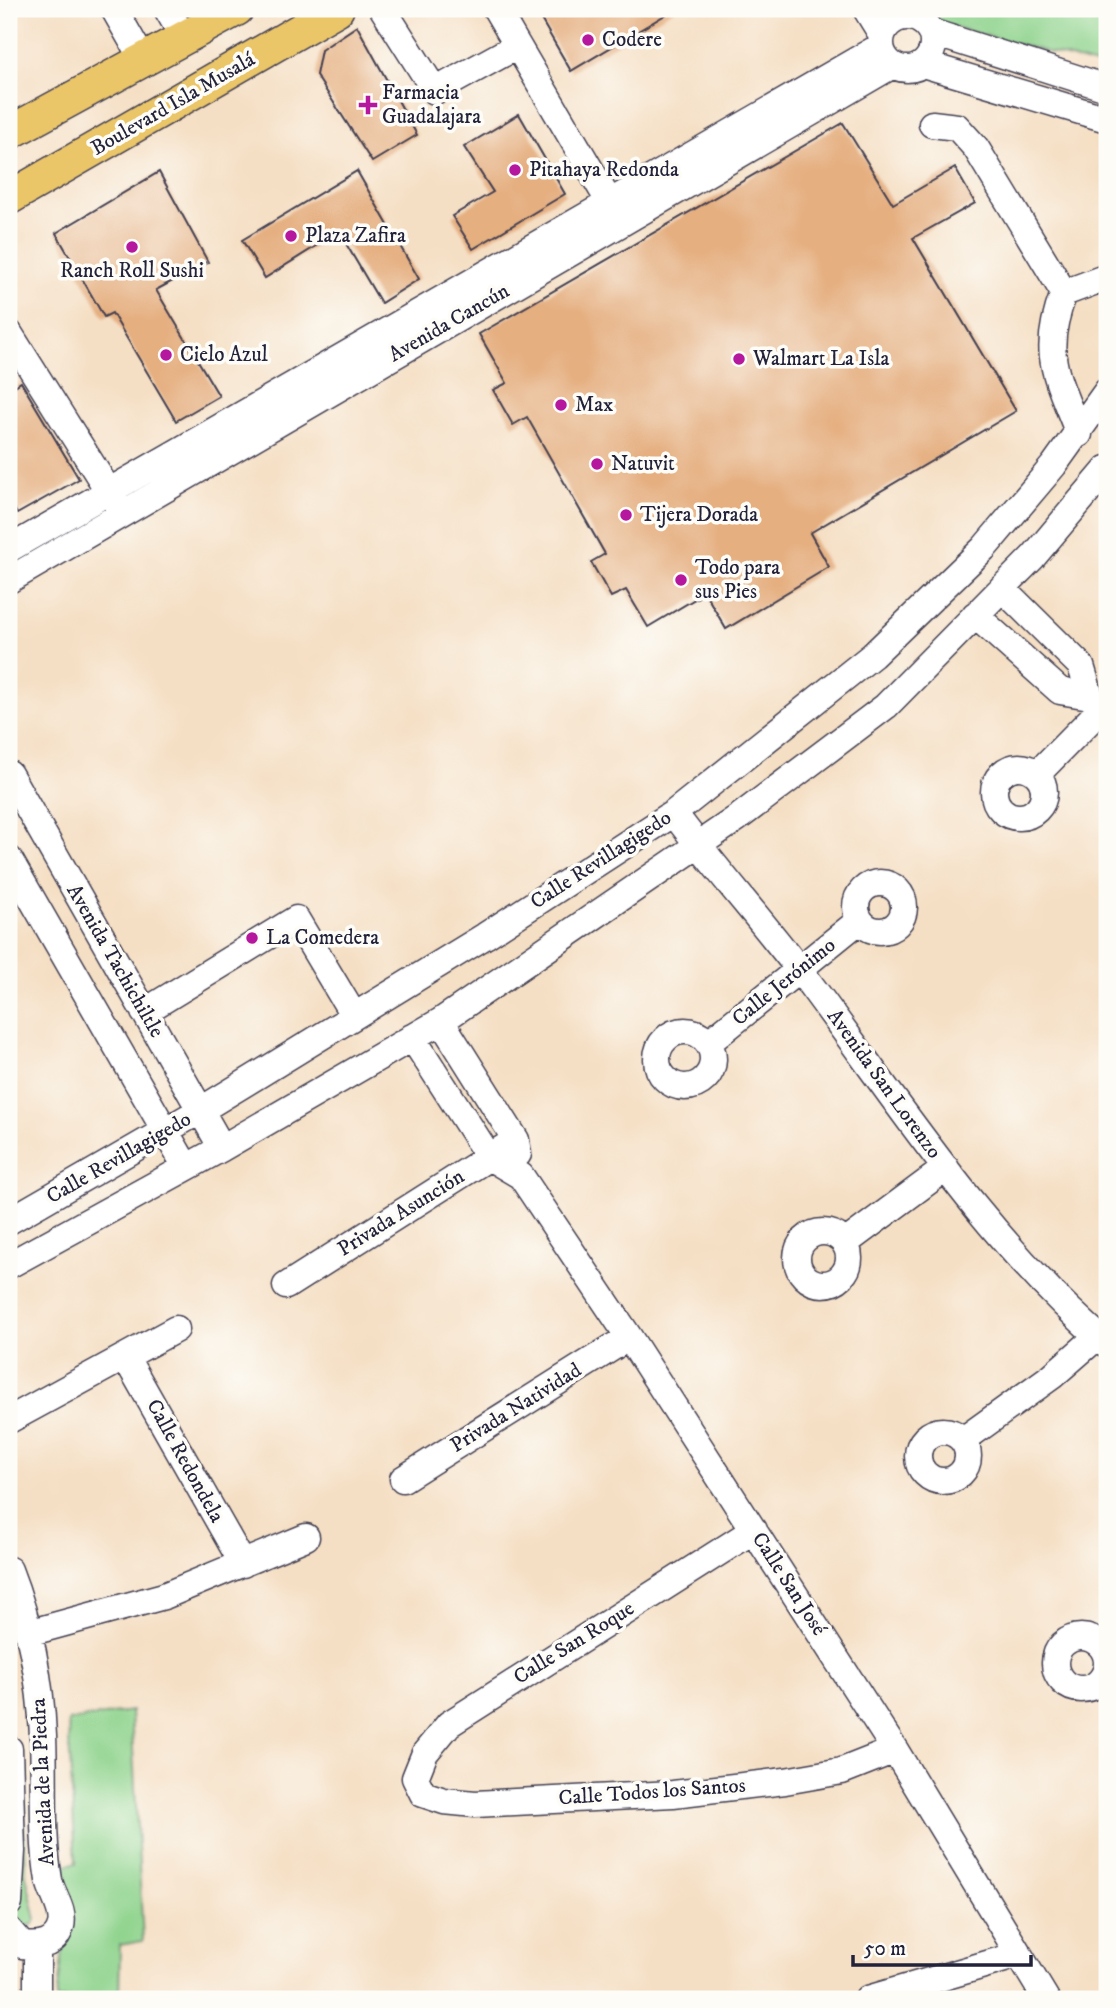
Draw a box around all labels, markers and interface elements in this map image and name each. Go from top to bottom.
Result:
place label: Codere [602,27,662,53]
marker: Codere [580,32,596,48]
street label: Boulevard Isla Musalá [86,46,260,162]
place label: Farmacia Guadalajara [382,80,481,130]
marker: Farmacia Guadalajara [360,97,376,113]
place label: Pitahaya Redonda [529,157,679,183]
marker: Pitahaya Redonda [507,162,523,178]
place label: Plaza Zafira [305,223,406,249]
marker: Plaza Zafira [283,228,299,244]
marker: Ranch Roll Sushi [124,239,140,255]
place label: Ranch Roll Sushi [60,258,204,284]
street label: Avenida Cancún [384,278,514,368]
place label: Cielo Azul [180,342,269,368]
place label: Walmart La Isla [752,346,889,372]
marker: Cielo Azul [158,347,174,363]
marker: Walmart La Isla [731,351,747,367]
place label: Max [575,392,613,418]
marker: Max [553,397,569,413]
place label: Natuvit [611,451,675,477]
marker: Natuvit [589,456,605,472]
place label: Tijera Dorada [640,502,758,528]
marker: Tijera Dorada [618,507,634,523]
place label: Todo para sus Pies [695,555,780,605]
marker: Todo para sus Pies [673,572,689,588]
street label: Calle Revillagigedo [526,805,676,915]
street label: Avenida Tachichiltle [61,880,170,1043]
place label: La Comedera [266,925,379,951]
marker: La Comedera [244,930,260,946]
street label: Calle Jerónimo [727,932,841,1032]
street label: Avenida San Lorenzo [821,1004,947,1164]
street label: Calle Revillagigedo [42,1106,196,1210]
street label: Privada Asunción [333,1164,469,1262]
street label: Privada Natividad [446,1357,587,1459]
street label: Calle Redondela [140,1395,230,1527]
street label: Calle San José [746,1527,832,1641]
street label: Calle San Roque [509,1595,639,1690]
street label: Avenida de la Piedra [26,1697,60,1867]
street label: Calle Todos los Santos [558,1772,746,1812]
scale bar [853,1924,1032,1968]
text: 50 m [864,1936,906,1962]

